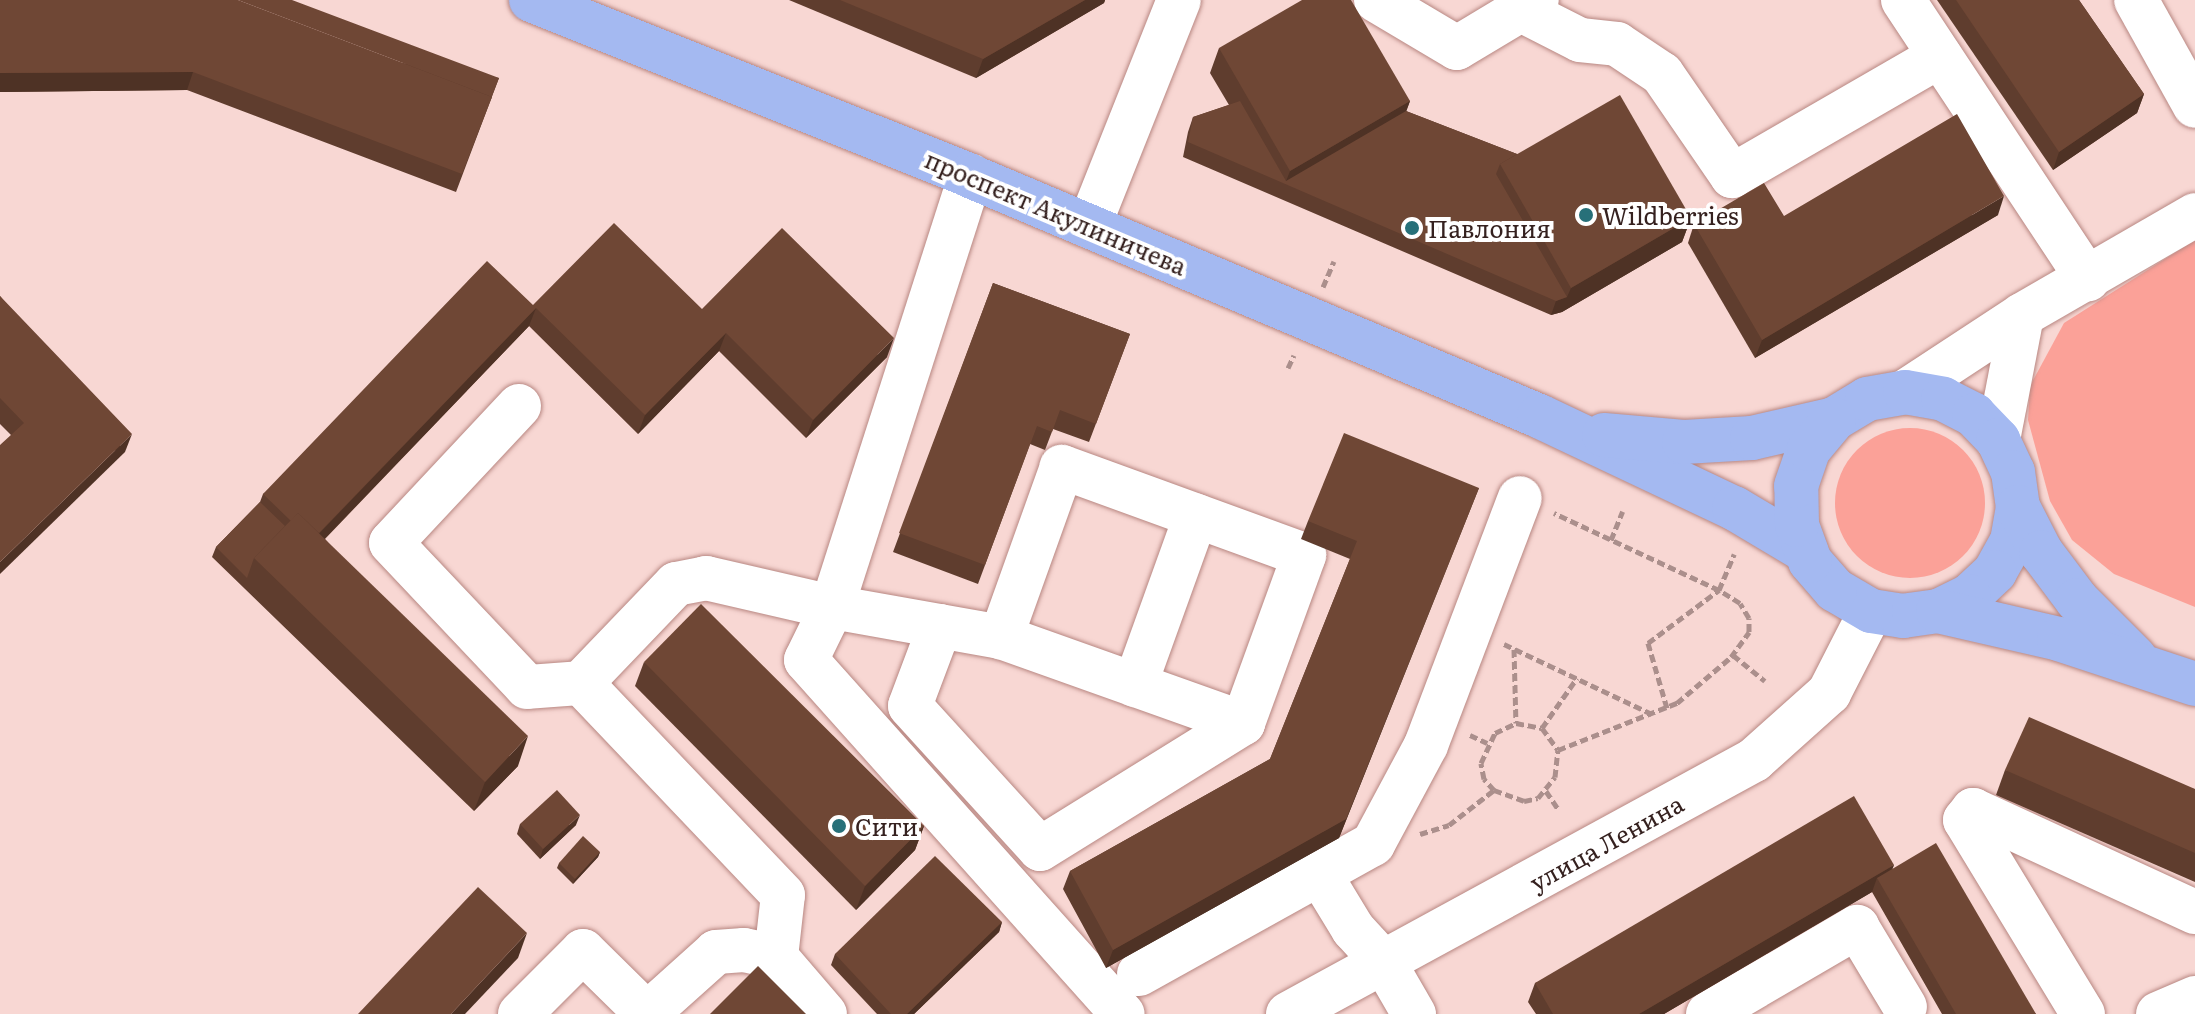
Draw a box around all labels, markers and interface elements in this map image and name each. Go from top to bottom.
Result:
street label: проспект Акулиничева [921,144,1191,280]
place label: Wildberries [1602,201,1739,229]
marker: Wildberries [1577,206,1595,224]
place label: Павлония [1428,214,1551,242]
marker: Павлония [1403,219,1421,237]
street label: улица Ленина [1524,788,1688,896]
place label: Сити [855,812,918,840]
marker: Сити [830,817,848,835]

